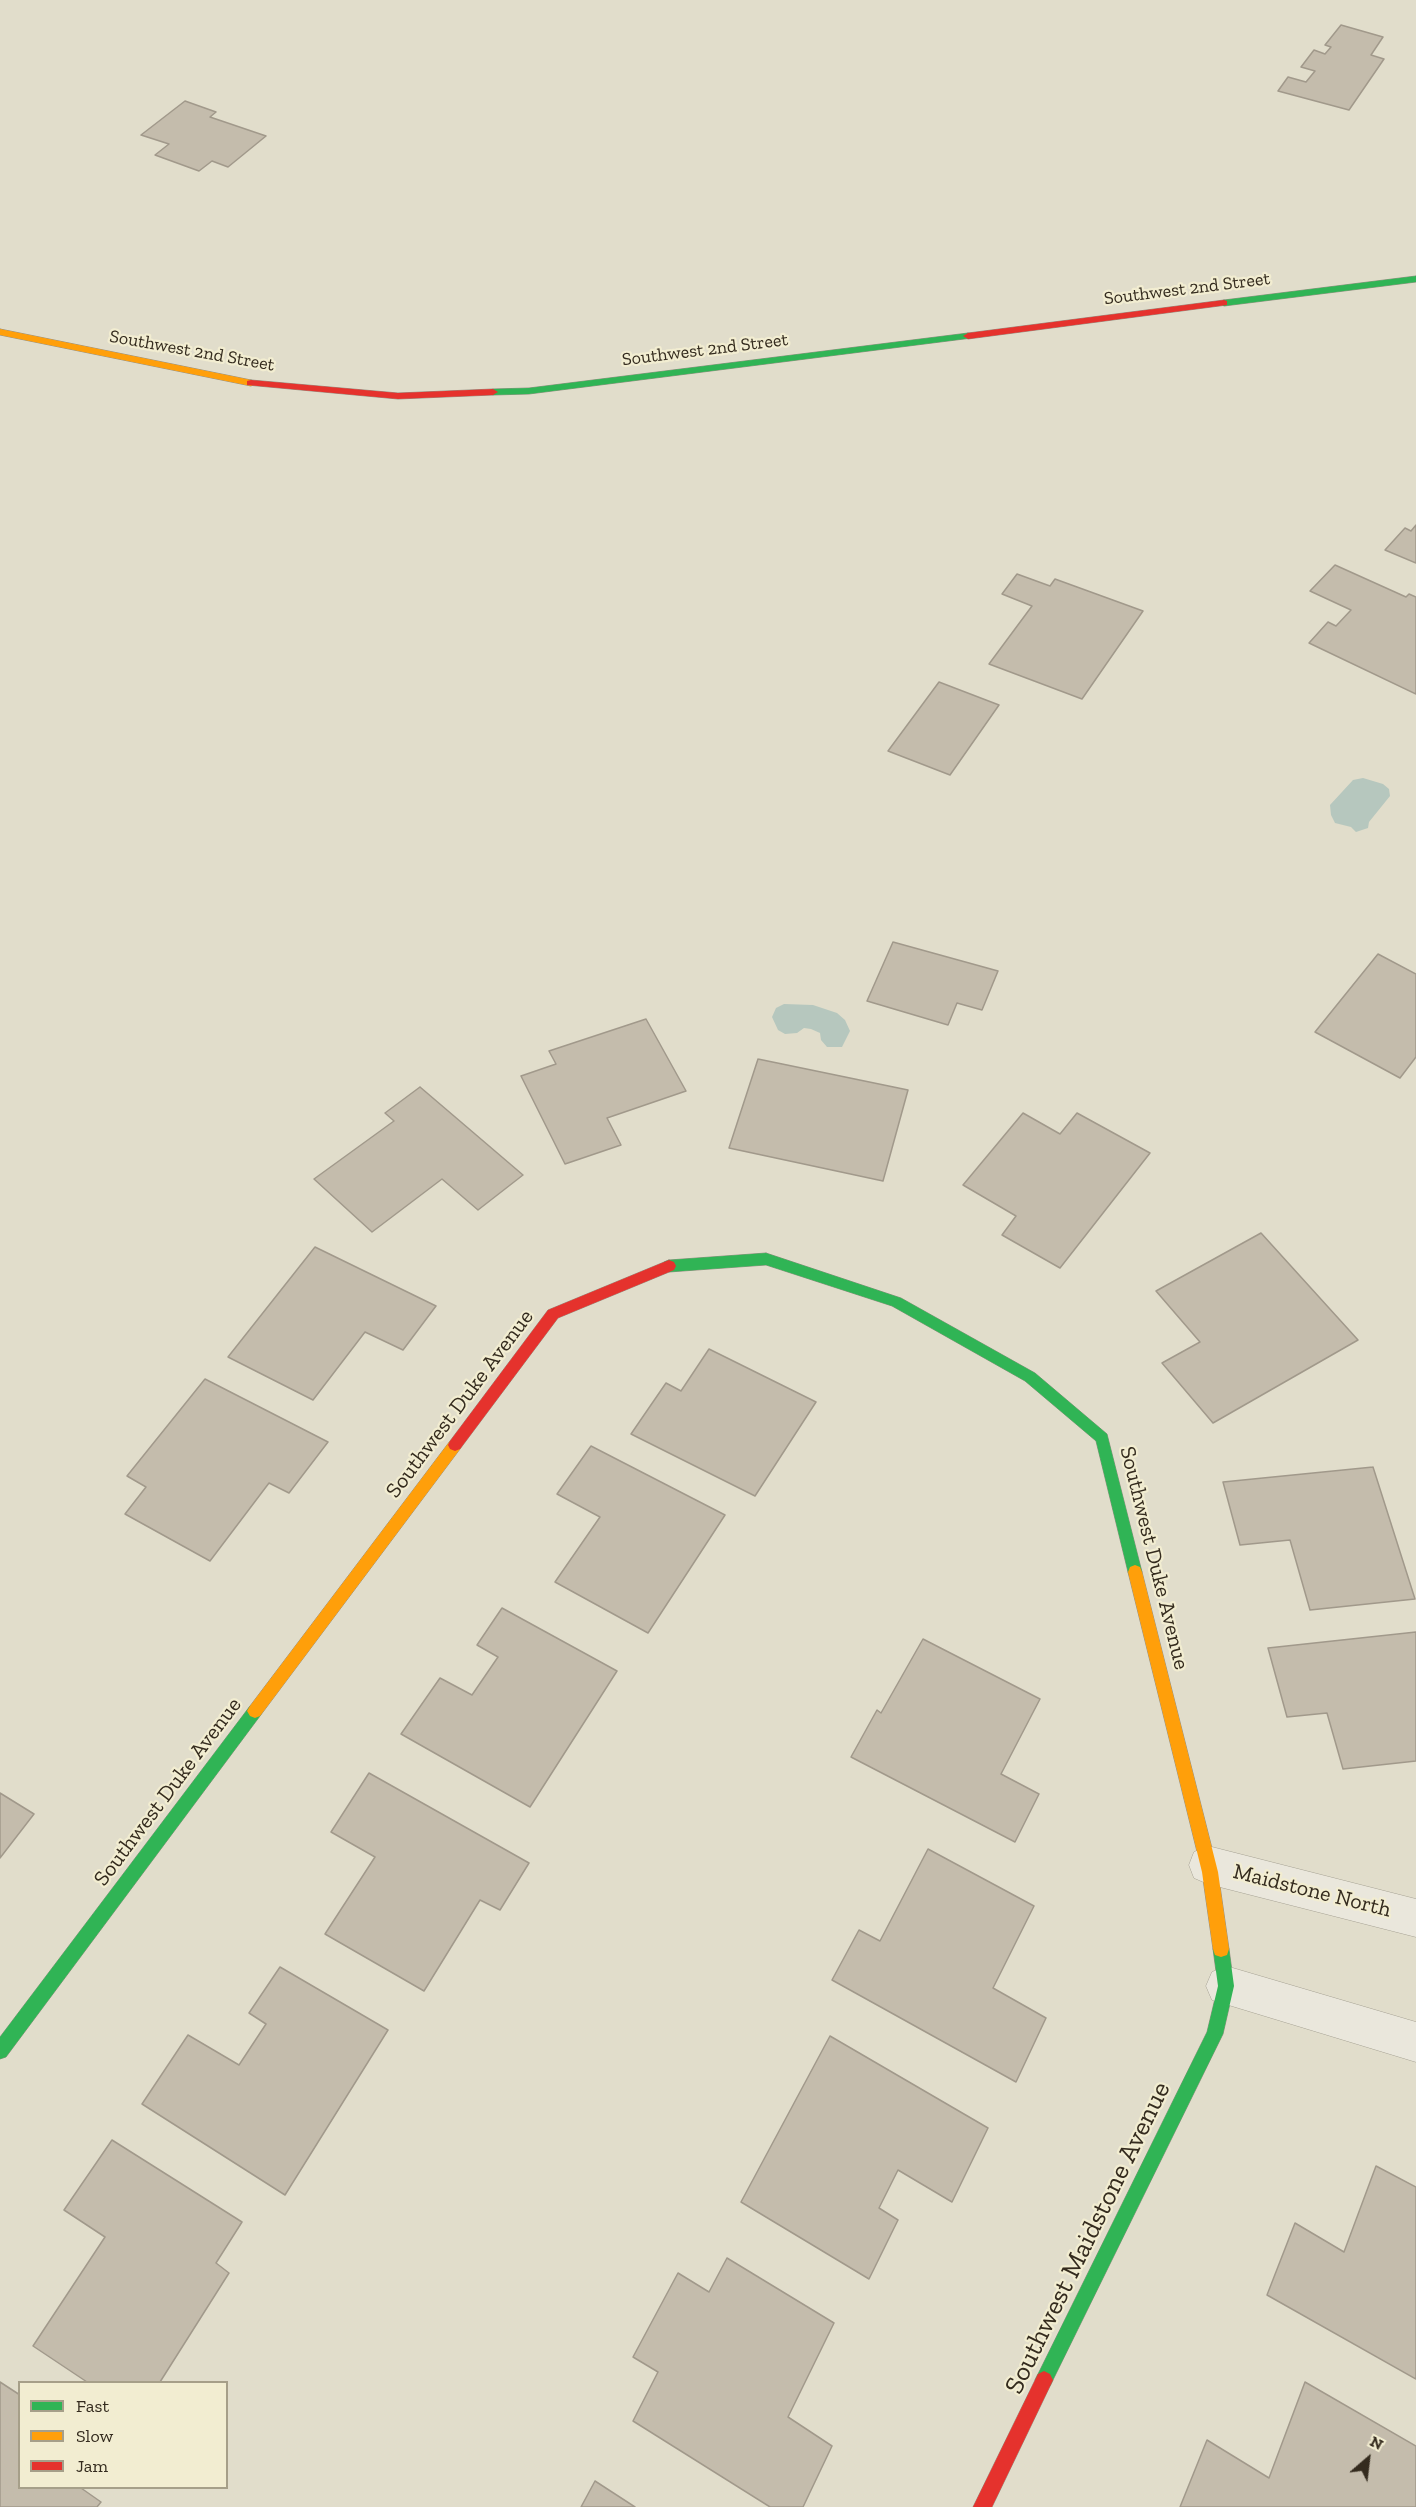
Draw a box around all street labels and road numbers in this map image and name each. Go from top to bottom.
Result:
street label: Southwest 2nd Street [1103,268,1271,310]
street label: Southwest 2nd Street [108,326,276,376]
street label: Southwest 2nd Street [621,329,789,371]
street label: Southwest Duke Avenue [381,1305,539,1503]
street label: Southwest Duke Avenue [1113,1444,1195,1672]
street label: Southwest Duke Avenue [89,1693,247,1891]
street label: Maidstone North [1230,1859,1394,1923]
street label: Southwest Maidstone Avenue [998,2077,1178,2399]

